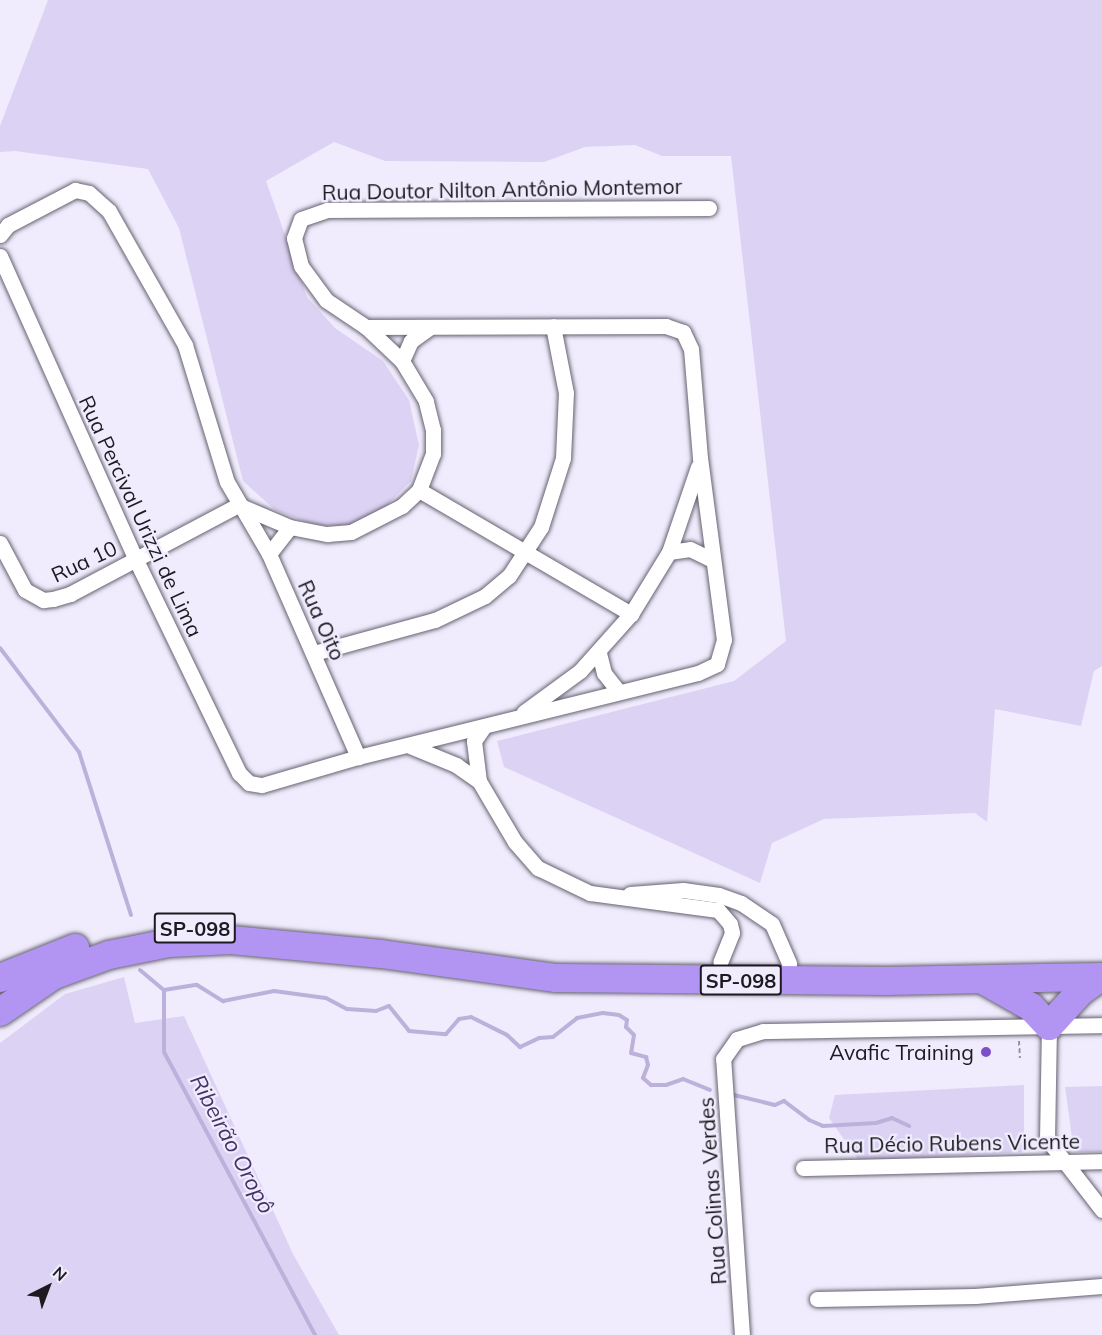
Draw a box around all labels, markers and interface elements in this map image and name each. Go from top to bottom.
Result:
street label: Rua Doutor Nilton Antônio Montemor [322,173,682,205]
street label: Rua Percival Urizzi de Lima [74,391,208,641]
street label: Rua 10 [47,535,121,587]
street label: Rua Oito [293,576,351,664]
road number: SP-098 [153,911,237,945]
road number: SP-098 [699,963,783,997]
place label: Avafic Training [829,1039,974,1065]
marker: Avafic Training [979,1045,993,1059]
water label: Ribeirão Oropô [184,1070,280,1218]
street label: Rua Colinas Verdes [693,1096,731,1286]
street label: Rua Décio Rubens Vicente [824,1128,1080,1158]
north arrow [18,1257,78,1317]
text: N [49,1262,71,1285]

